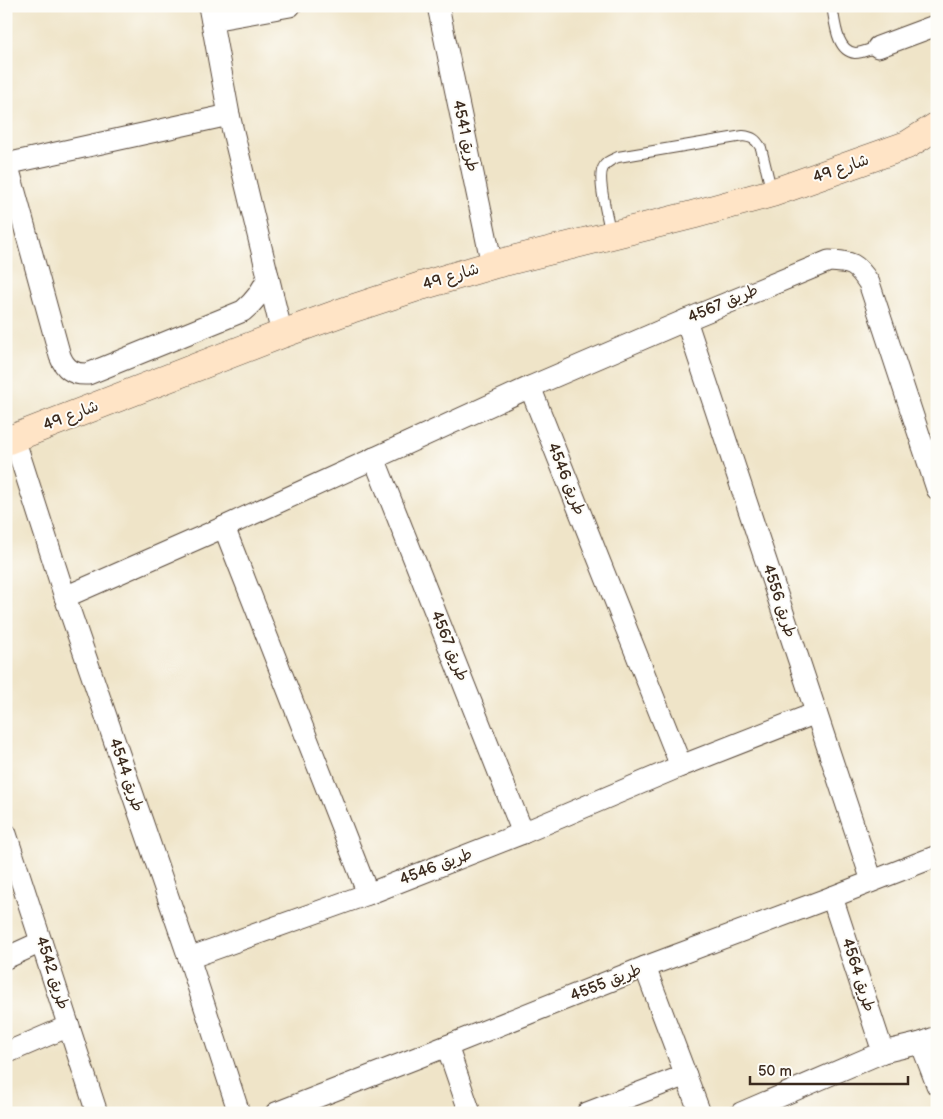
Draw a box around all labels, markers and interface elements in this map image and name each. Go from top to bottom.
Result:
street label: طريق 4541 [448,98,482,174]
street label: شارع 49 [811,151,872,188]
street label: شارع 49 [421,259,482,296]
street label: طريق 4567 [685,281,761,327]
street label: شارع 49 [41,397,102,436]
street label: طريق 4546 [543,440,589,518]
street label: طريق 4556 [758,562,800,640]
street label: طريق 4567 [426,608,472,684]
street label: طريق 4544 [105,736,147,814]
street label: طريق 4546 [397,844,475,890]
street label: طريق 4542 [31,934,73,1012]
street label: طريق 4564 [837,936,879,1014]
street label: طريق 4555 [568,960,644,1006]
scale bar [750,1054,908,1086]
text: 50 m [758,1062,792,1081]

